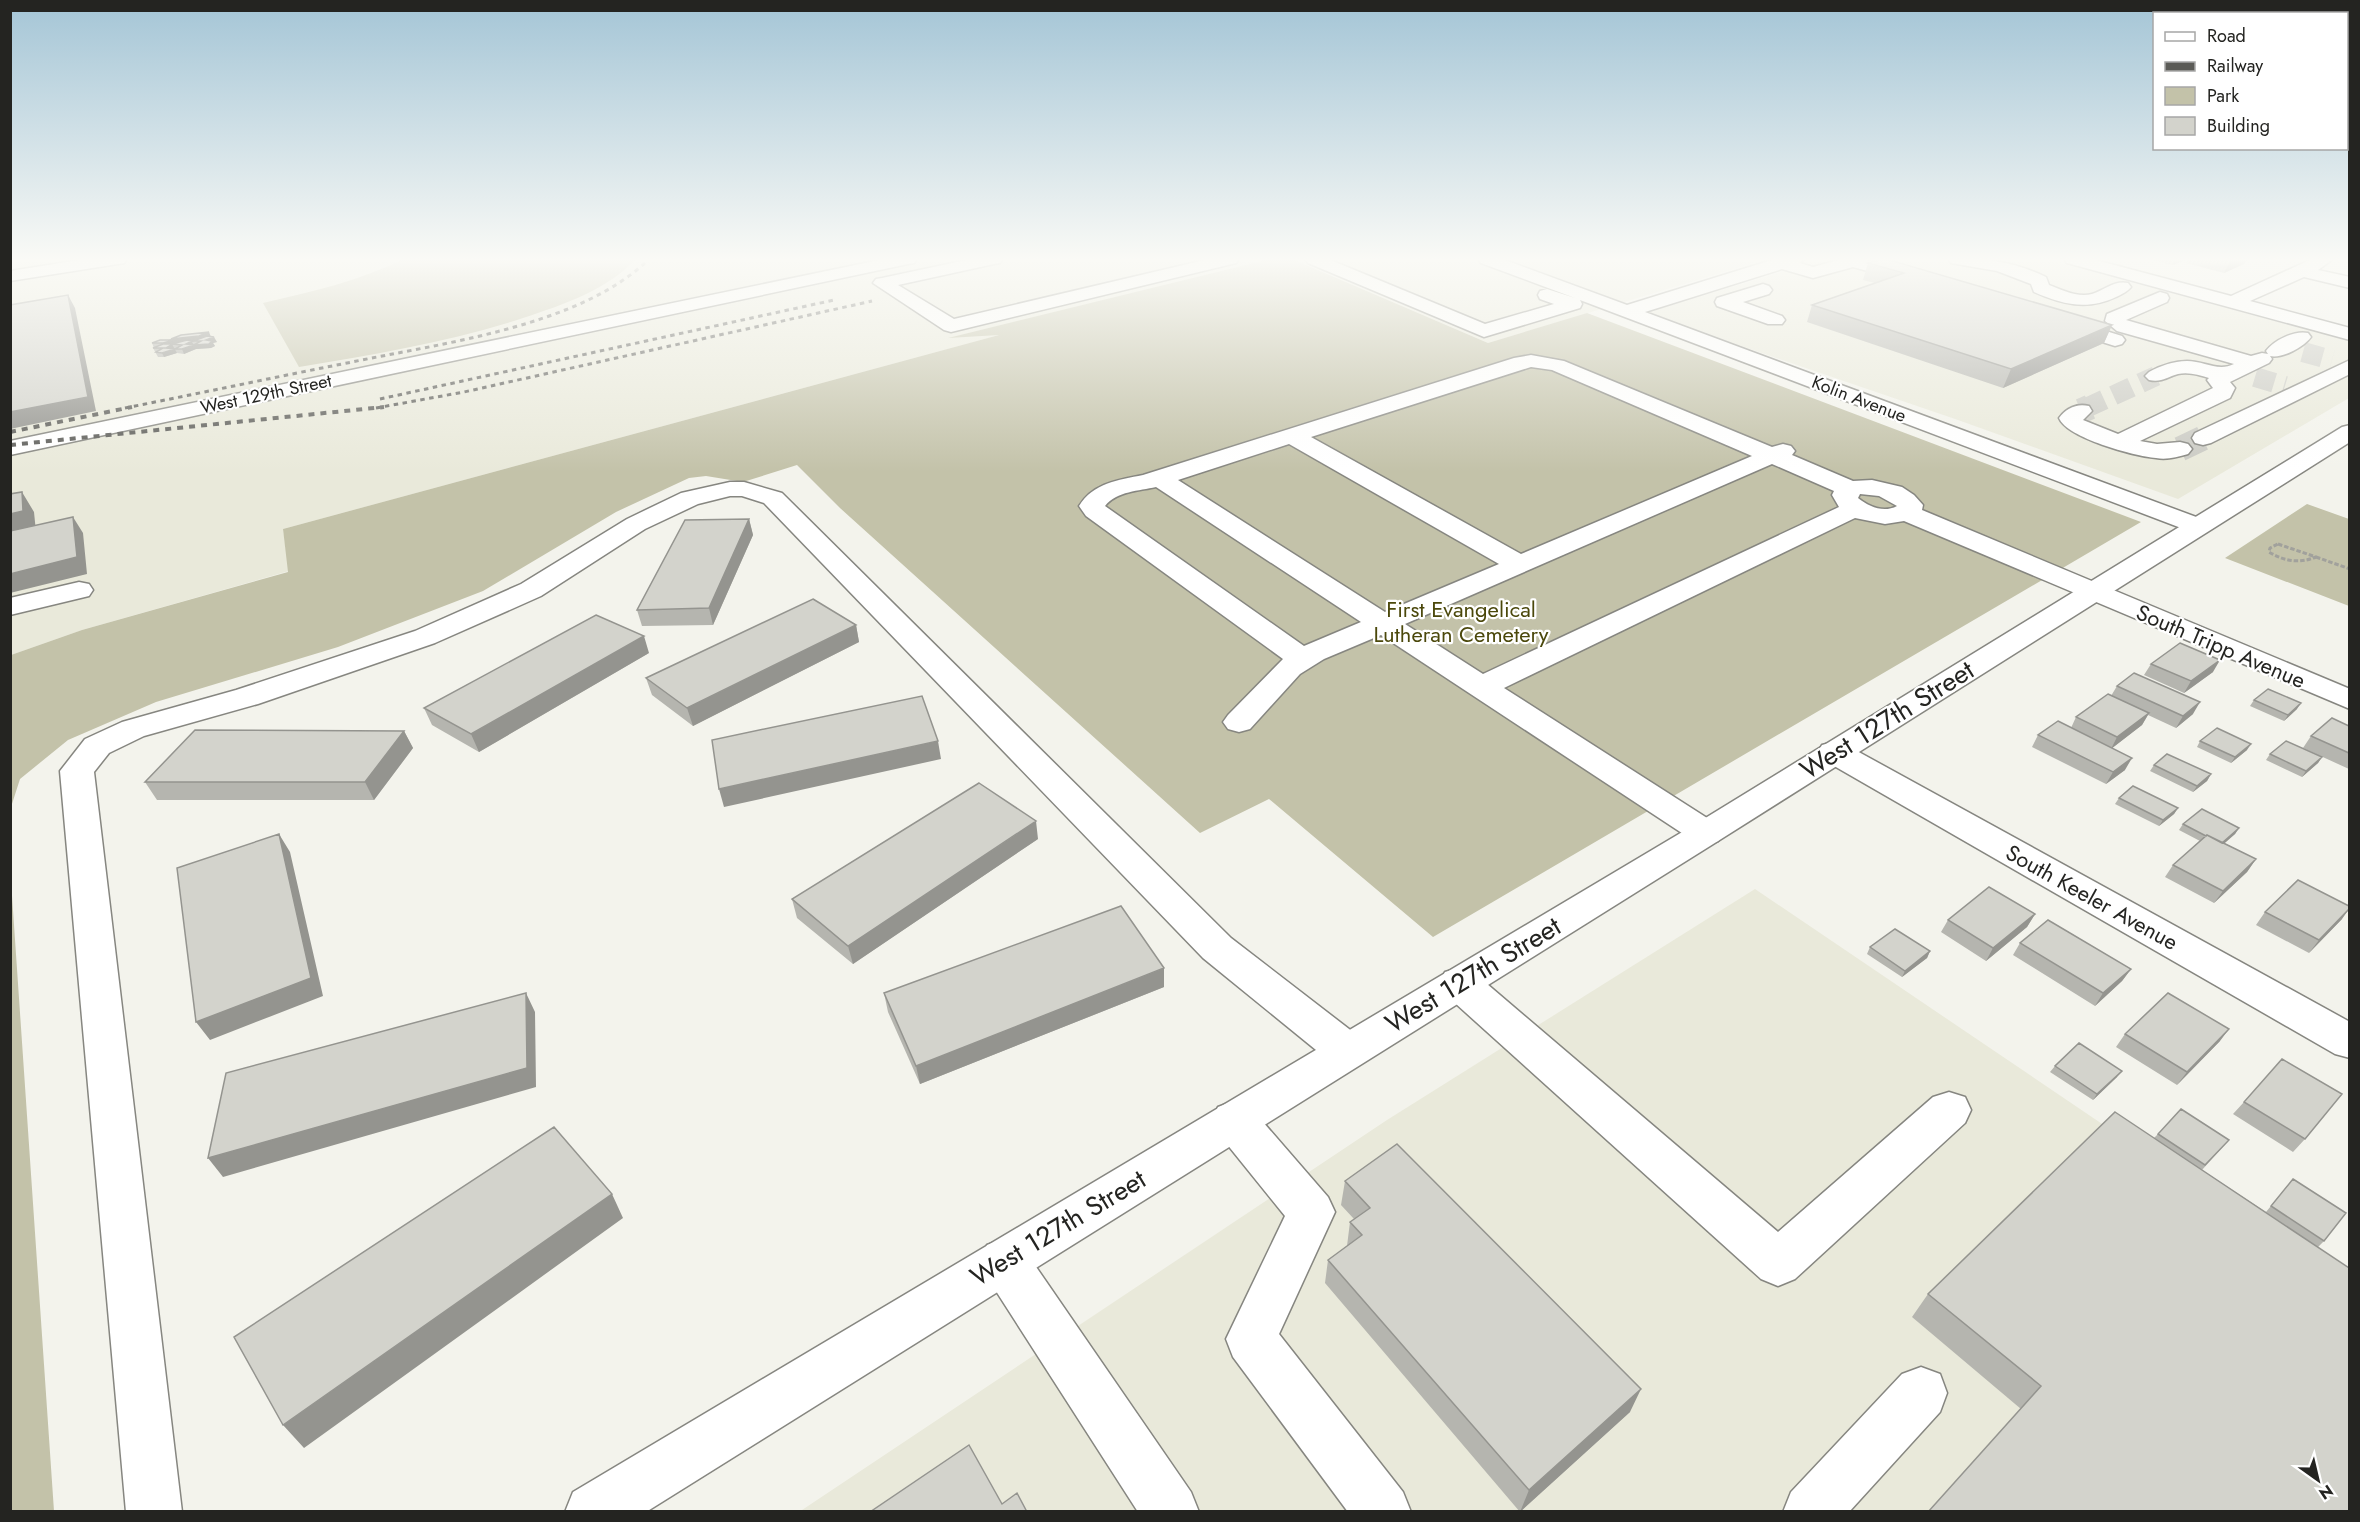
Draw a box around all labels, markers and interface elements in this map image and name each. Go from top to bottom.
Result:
legend [2153,12,2348,150]
text: Road [2207,23,2246,49]
text: Railway [2207,53,2263,79]
text: Park [2207,83,2239,109]
text: Building [2207,113,2270,139]
street label: West 129th Street [198,367,335,421]
street label: Kolin Avenue [1808,369,1910,429]
park label: First Evangelical Lutheran Cemetery [1374,593,1549,650]
street label: South Tripp Avenue [2131,596,2311,696]
street label: West 127th Street [1792,650,1982,789]
street label: South Keeler Avenue [2000,836,2184,958]
street label: West 127th Street [1377,906,1568,1042]
street label: West 127th Street [962,1159,1153,1295]
north arrow [2288,1450,2348,1510]
text: N [2314,1479,2338,1505]

